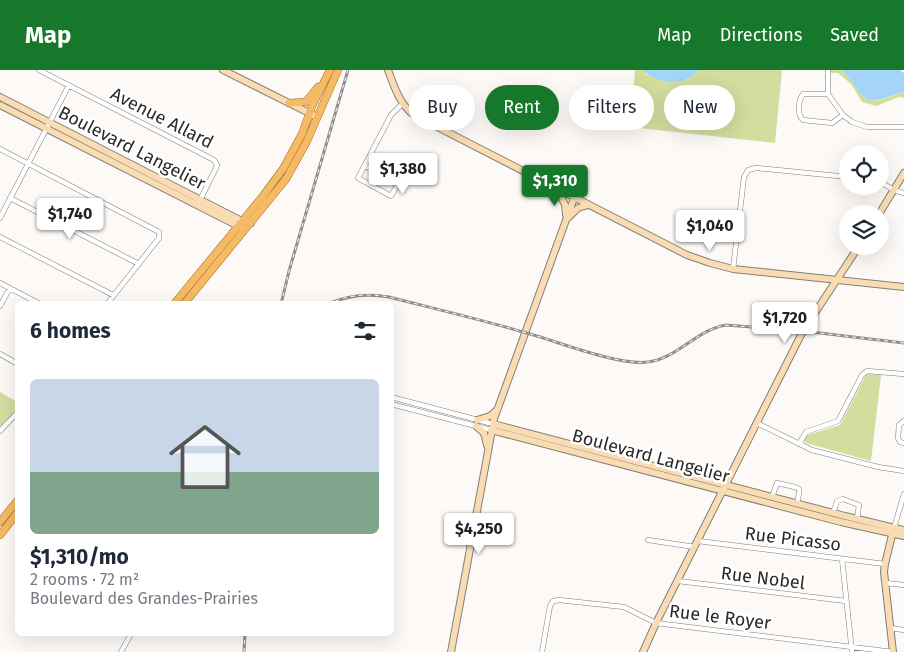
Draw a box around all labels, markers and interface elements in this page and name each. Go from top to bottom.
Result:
text: Map [25,21,71,49]
text: Map [657,24,692,46]
text: Directions [720,24,802,46]
text: Saved [830,24,879,46]
street label: Avenue Allard [107,83,217,153]
chip: Buy [409,85,475,130]
chip: Rent [485,85,559,130]
chip: Filters [569,85,654,130]
chip: New [664,85,735,130]
street label: Boulevard Langelier [55,101,209,195]
map controls [839,145,889,255]
button: locate [839,145,889,195]
pin: $1,380 [362,152,444,195]
text: $1,380 [380,159,426,178]
pin: $1,310 [514,164,596,207]
text: $1,310 [533,171,577,190]
pin: $1,740 [29,198,111,240]
text: $1,740 [48,204,92,223]
button: layers [839,205,889,255]
pin: $1,040 [669,210,751,252]
text: $1,040 [686,216,734,235]
pin: $1,720 [744,302,826,344]
text: $1,720 [763,308,807,327]
icon: filters [351,317,379,345]
text: 6 homes [30,318,111,344]
icon: home [160,412,250,502]
street label: Boulevard Langelier [570,424,732,488]
pin: $4,250 [438,512,520,555]
text: $4,250 [455,519,503,538]
street label: Rue Picasso [744,522,842,556]
text: $1,310/mo [30,544,129,570]
street label: Rue Nobel [720,562,806,594]
text: 2 rooms · 72 m² [30,570,139,589]
text: Boulevard des Grandes-Prairies [30,589,258,608]
street label: Rue le Royer [668,600,772,634]

